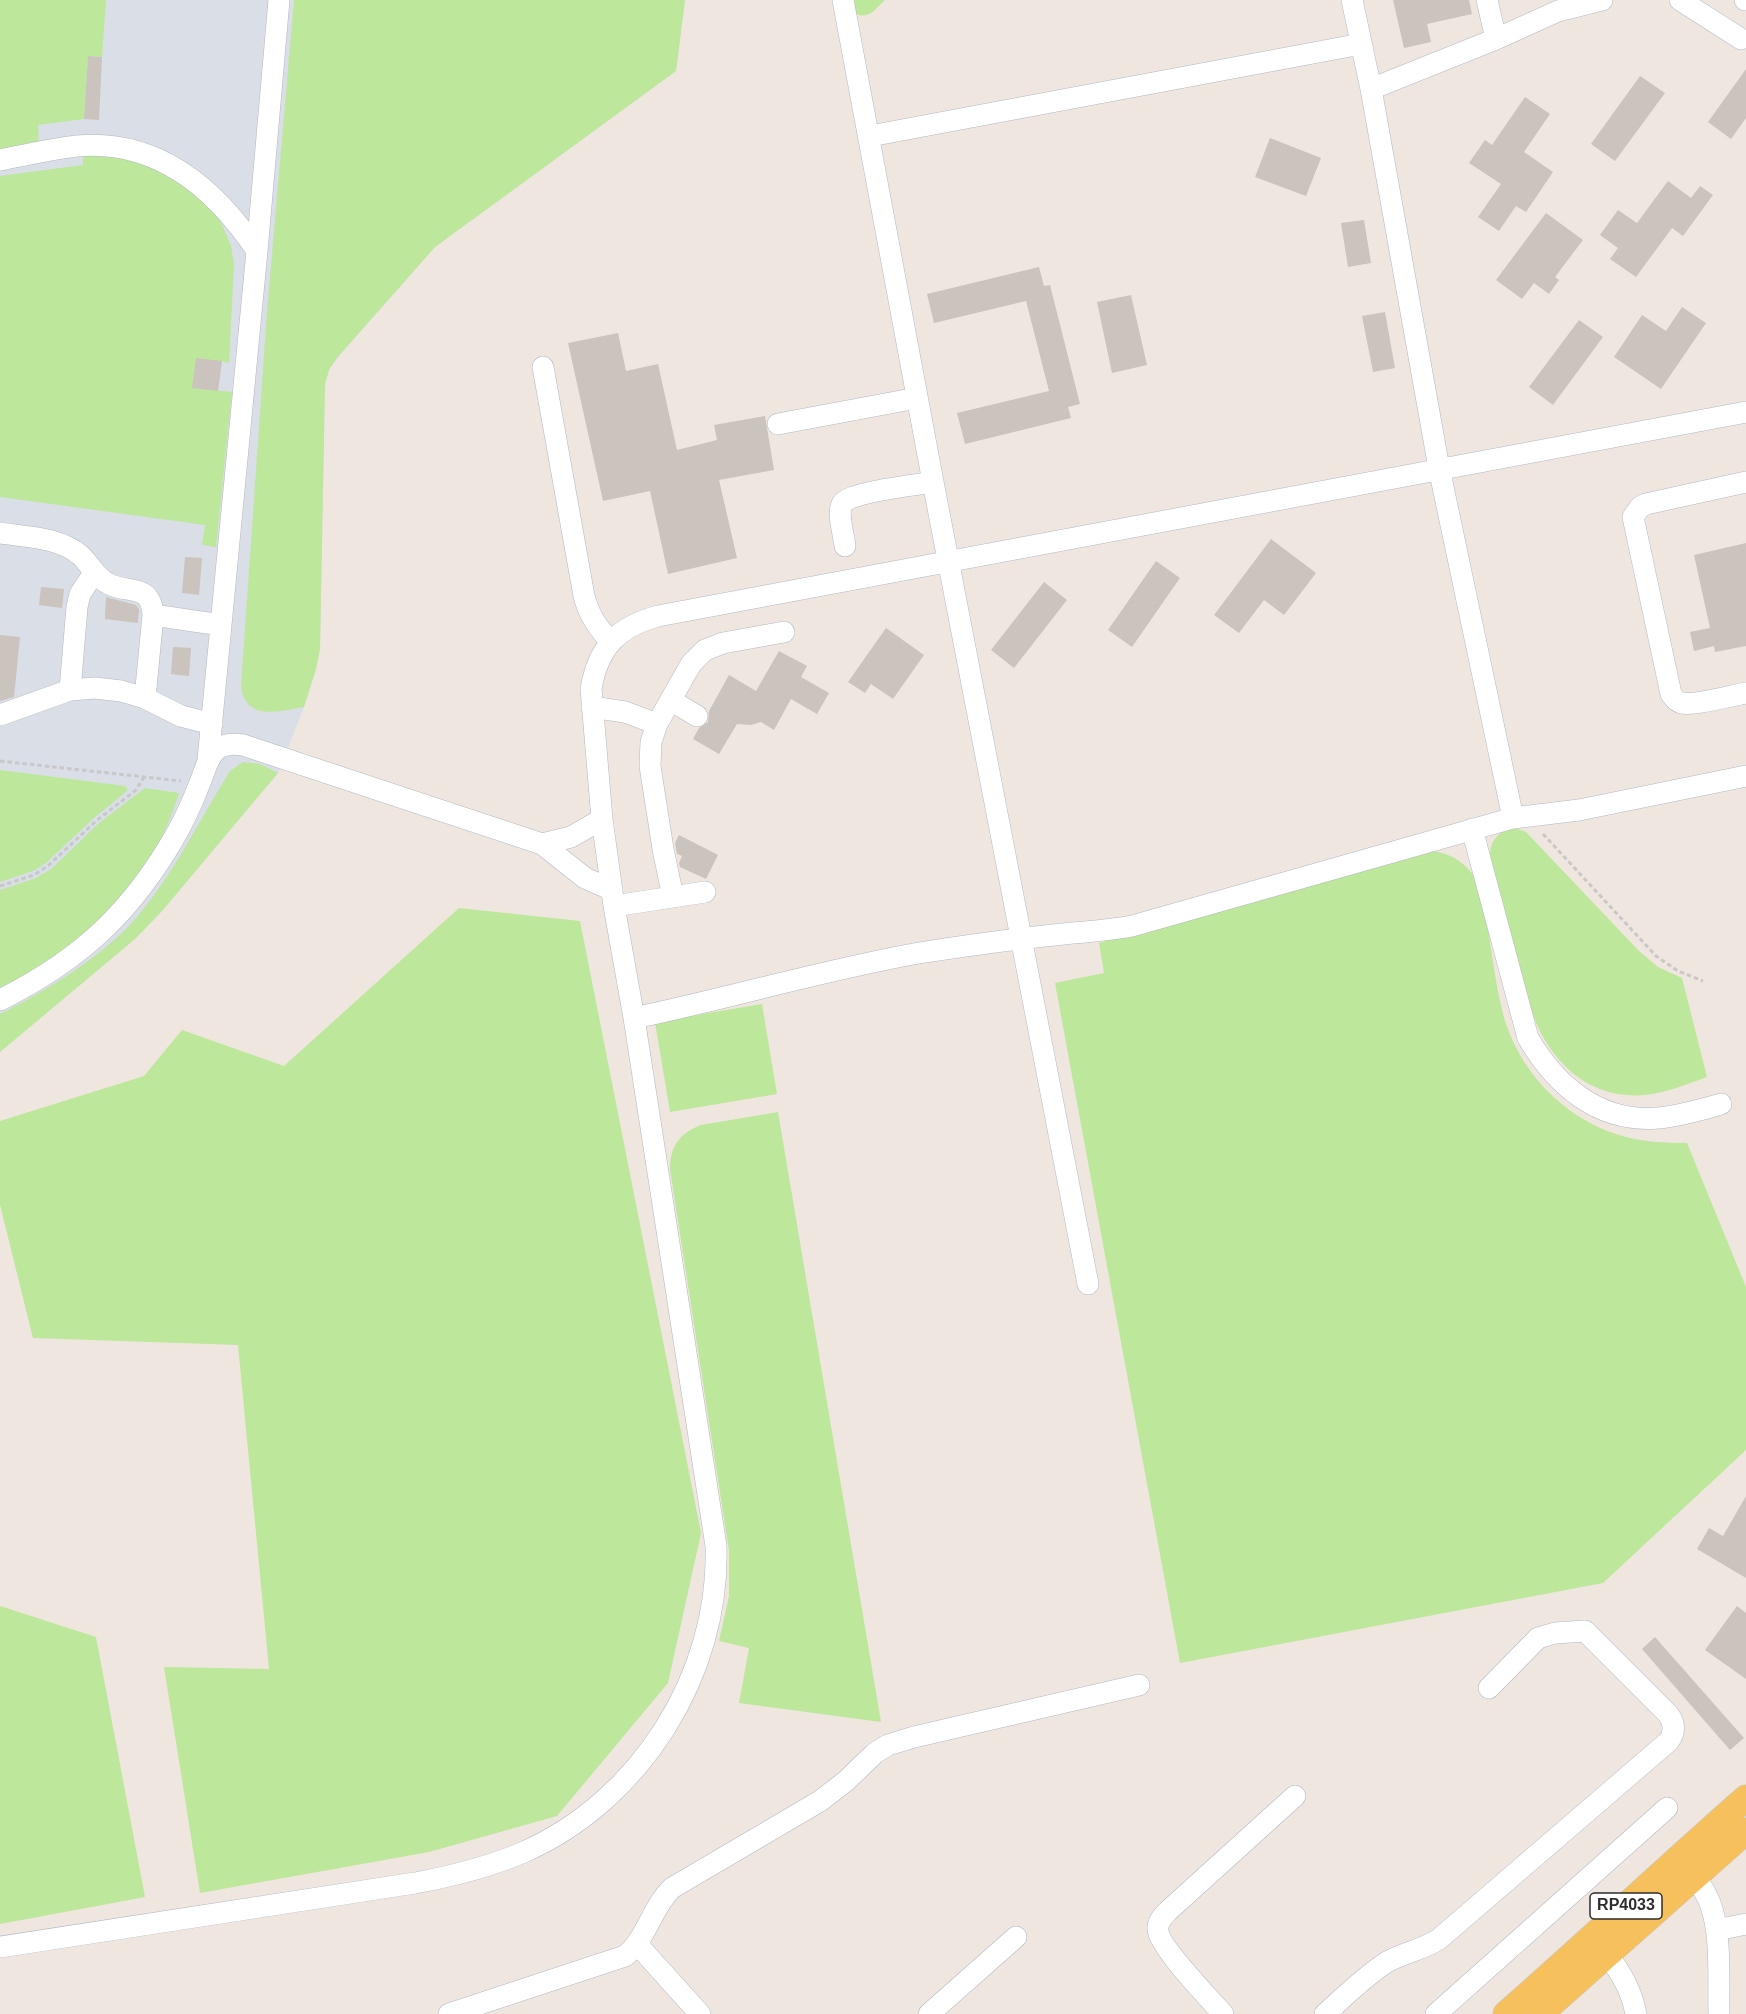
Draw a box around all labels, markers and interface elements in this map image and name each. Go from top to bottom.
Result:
road number: RP4033 [1590,1893,1662,1919]

